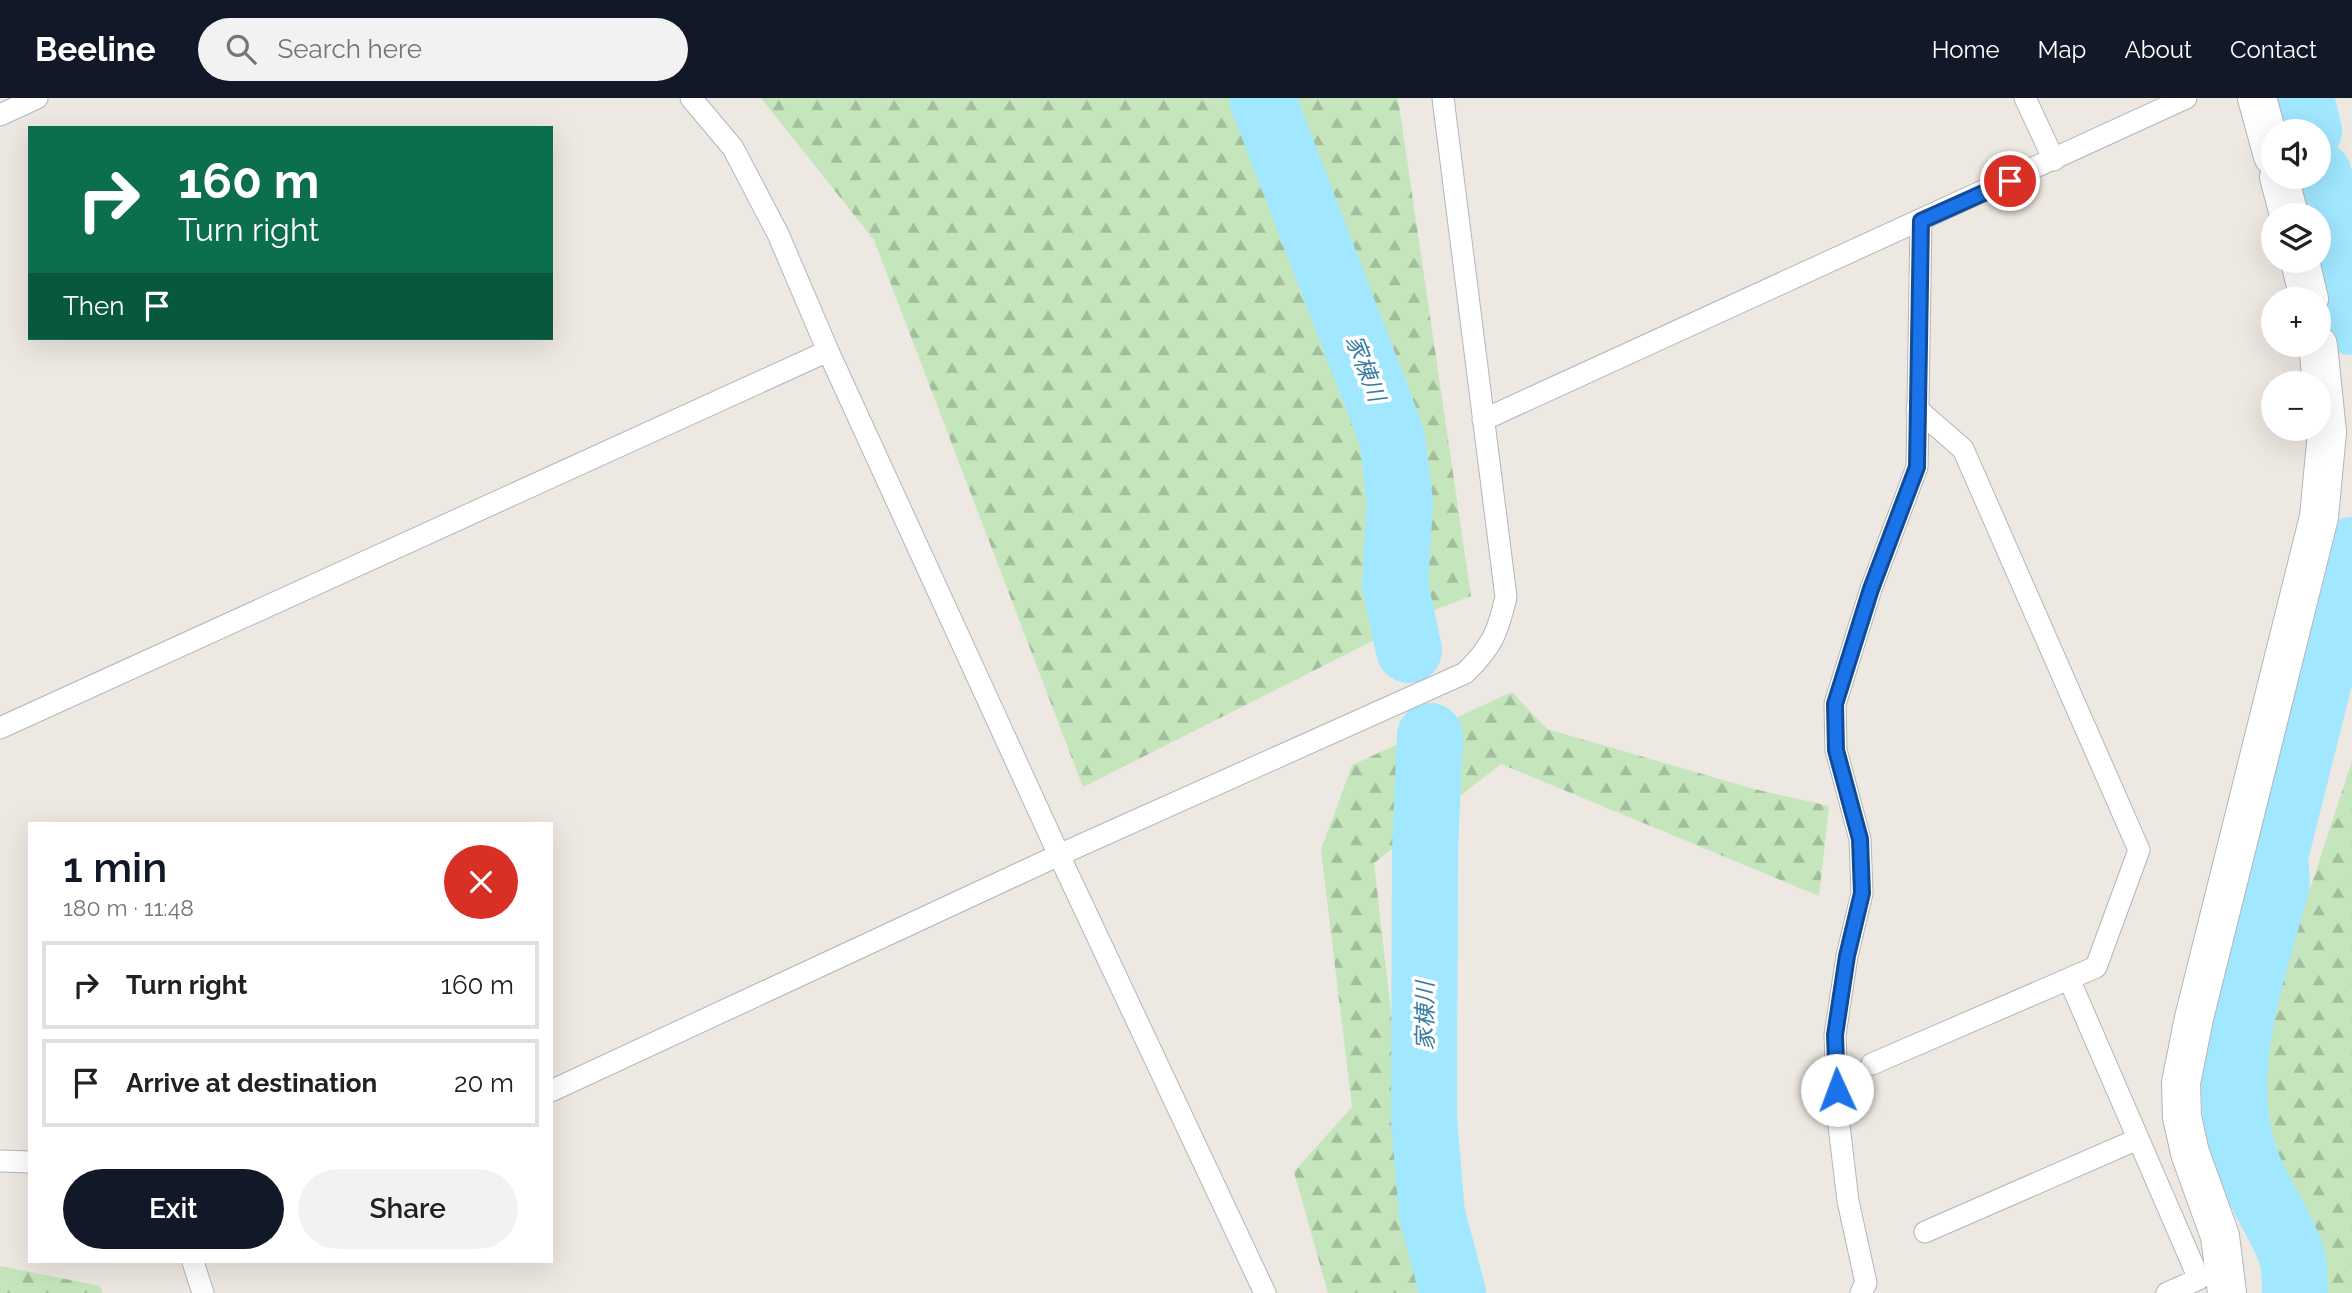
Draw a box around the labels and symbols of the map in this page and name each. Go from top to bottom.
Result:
pin [1980,151,2040,211]
water label: 家棟川 [1341,331,1392,408]
water label: 家棟川 [1411,979,1438,1051]
position arrow [1800,1053,1874,1127]

